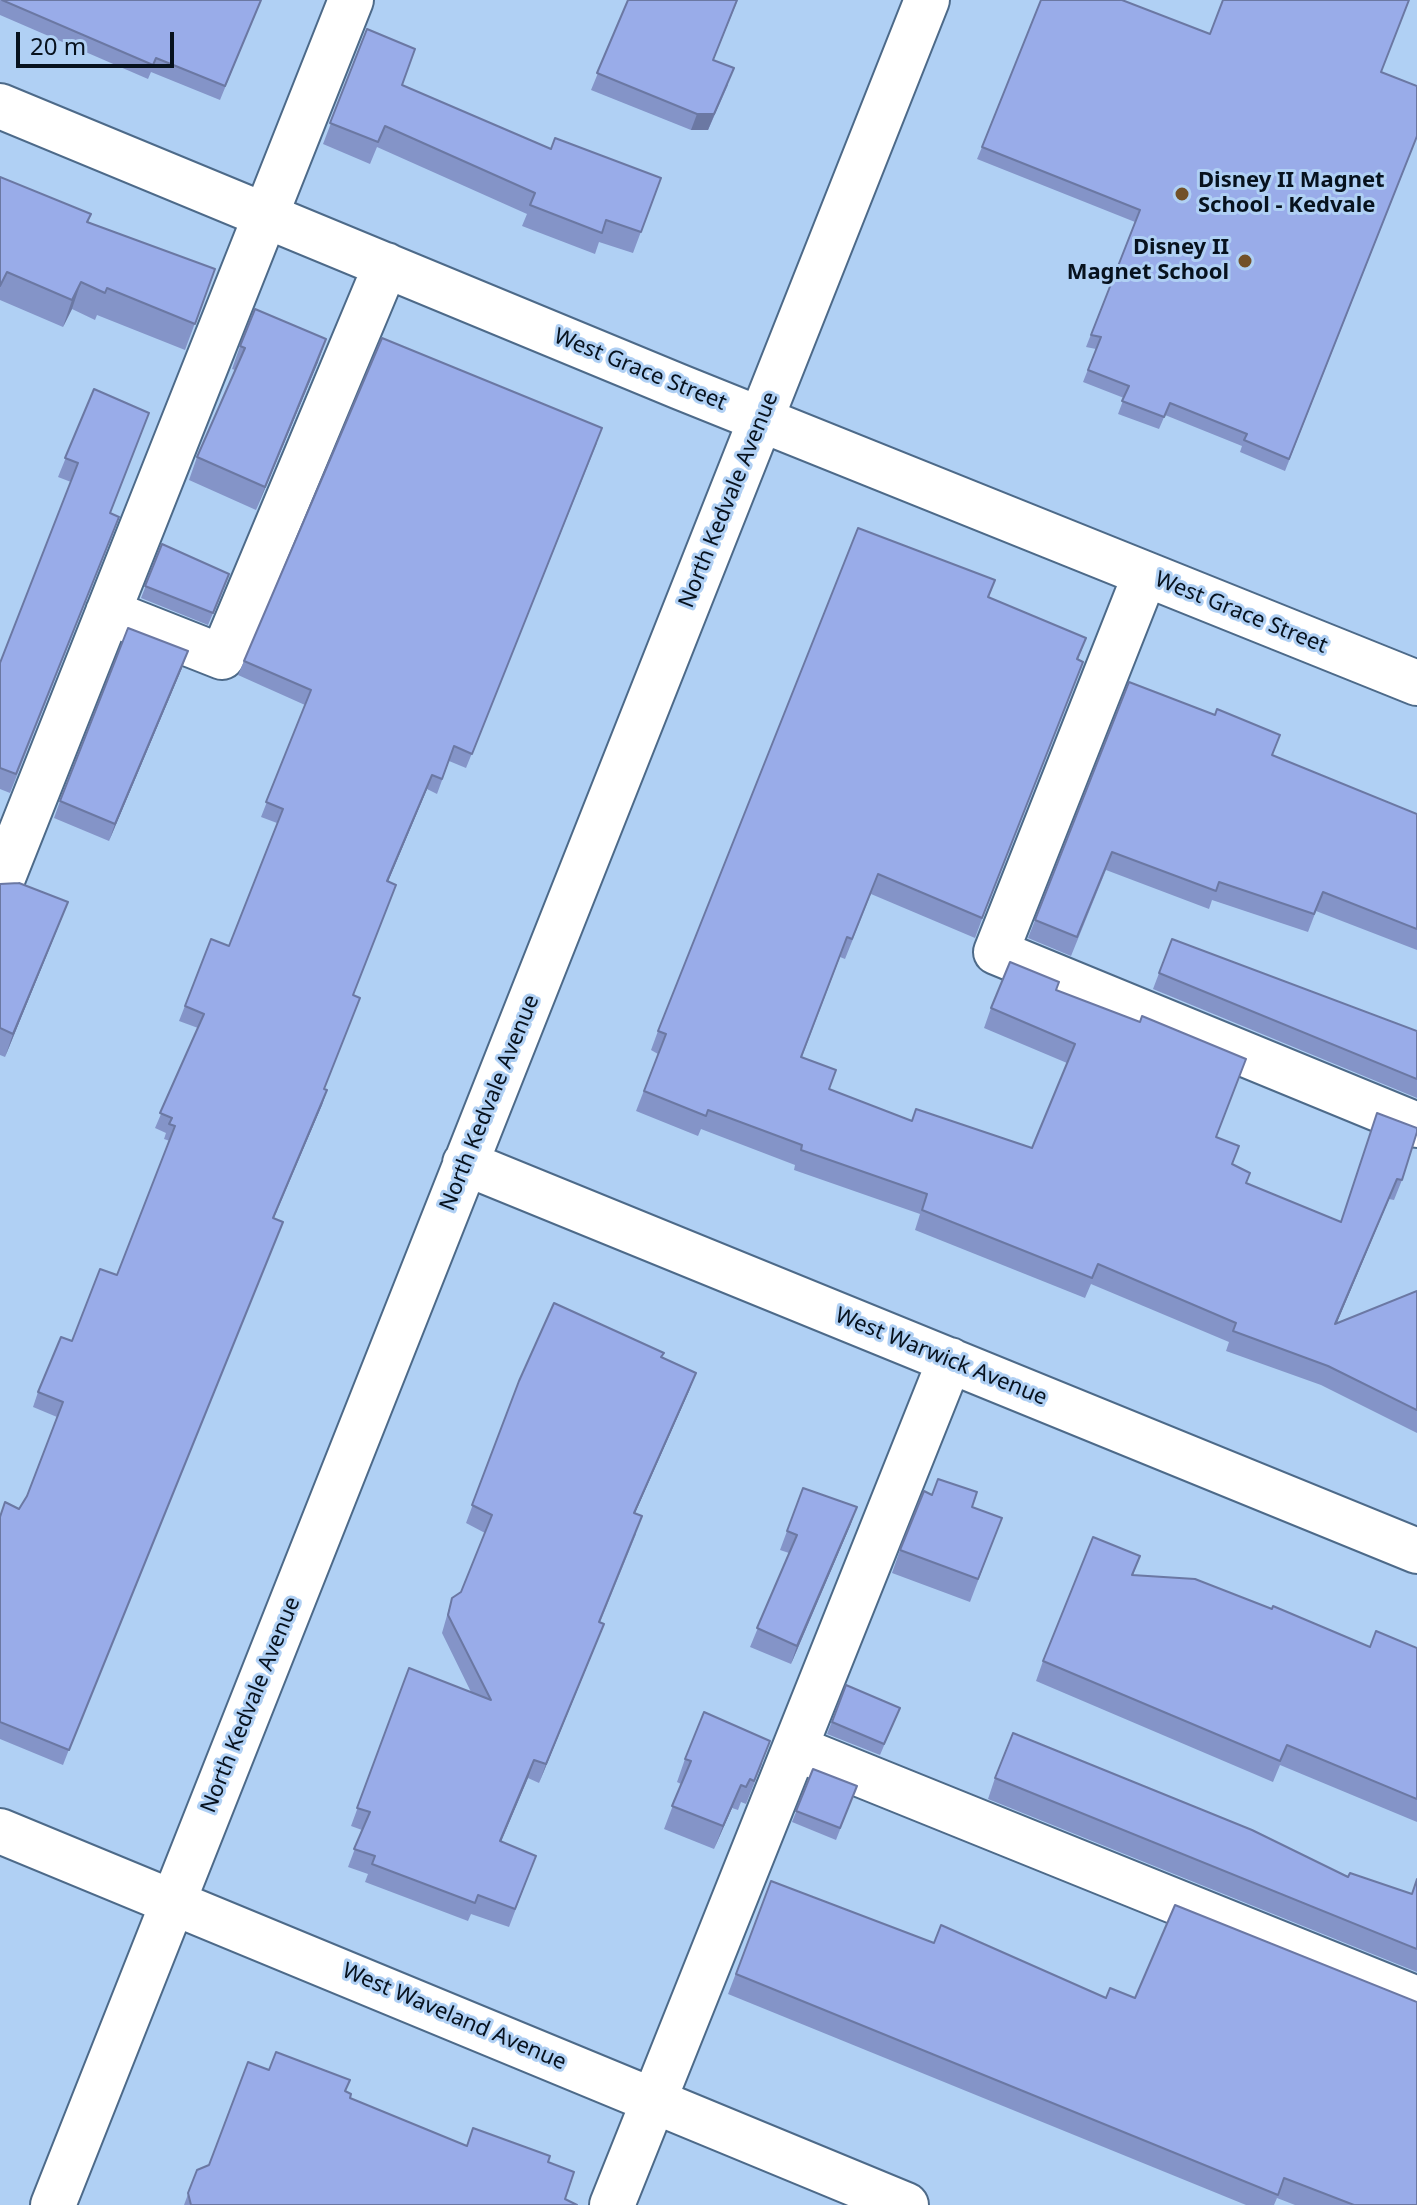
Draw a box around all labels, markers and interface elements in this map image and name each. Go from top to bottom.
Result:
scale bar [20,16,178,66]
text: 20 m [30,29,86,62]
place label: Disney II Magnet School - Kedvale [1198,168,1385,220]
marker: Disney II Magnet School - Kedvale [1173,185,1191,203]
place label: Disney II Magnet School [1067,235,1229,286]
marker: Disney II Magnet School [1236,252,1254,270]
street label: West Grace Street [550,323,730,417]
street label: North Kedvale Avenue [674,388,784,612]
street label: West Grace Street [1151,566,1331,660]
street label: North Kedvale Avenue [435,991,545,1215]
street label: West Warwick Avenue [831,1302,1051,1412]
street label: North Kedvale Avenue [196,1593,306,1817]
street label: West Waveland Avenue [338,1958,570,2076]

